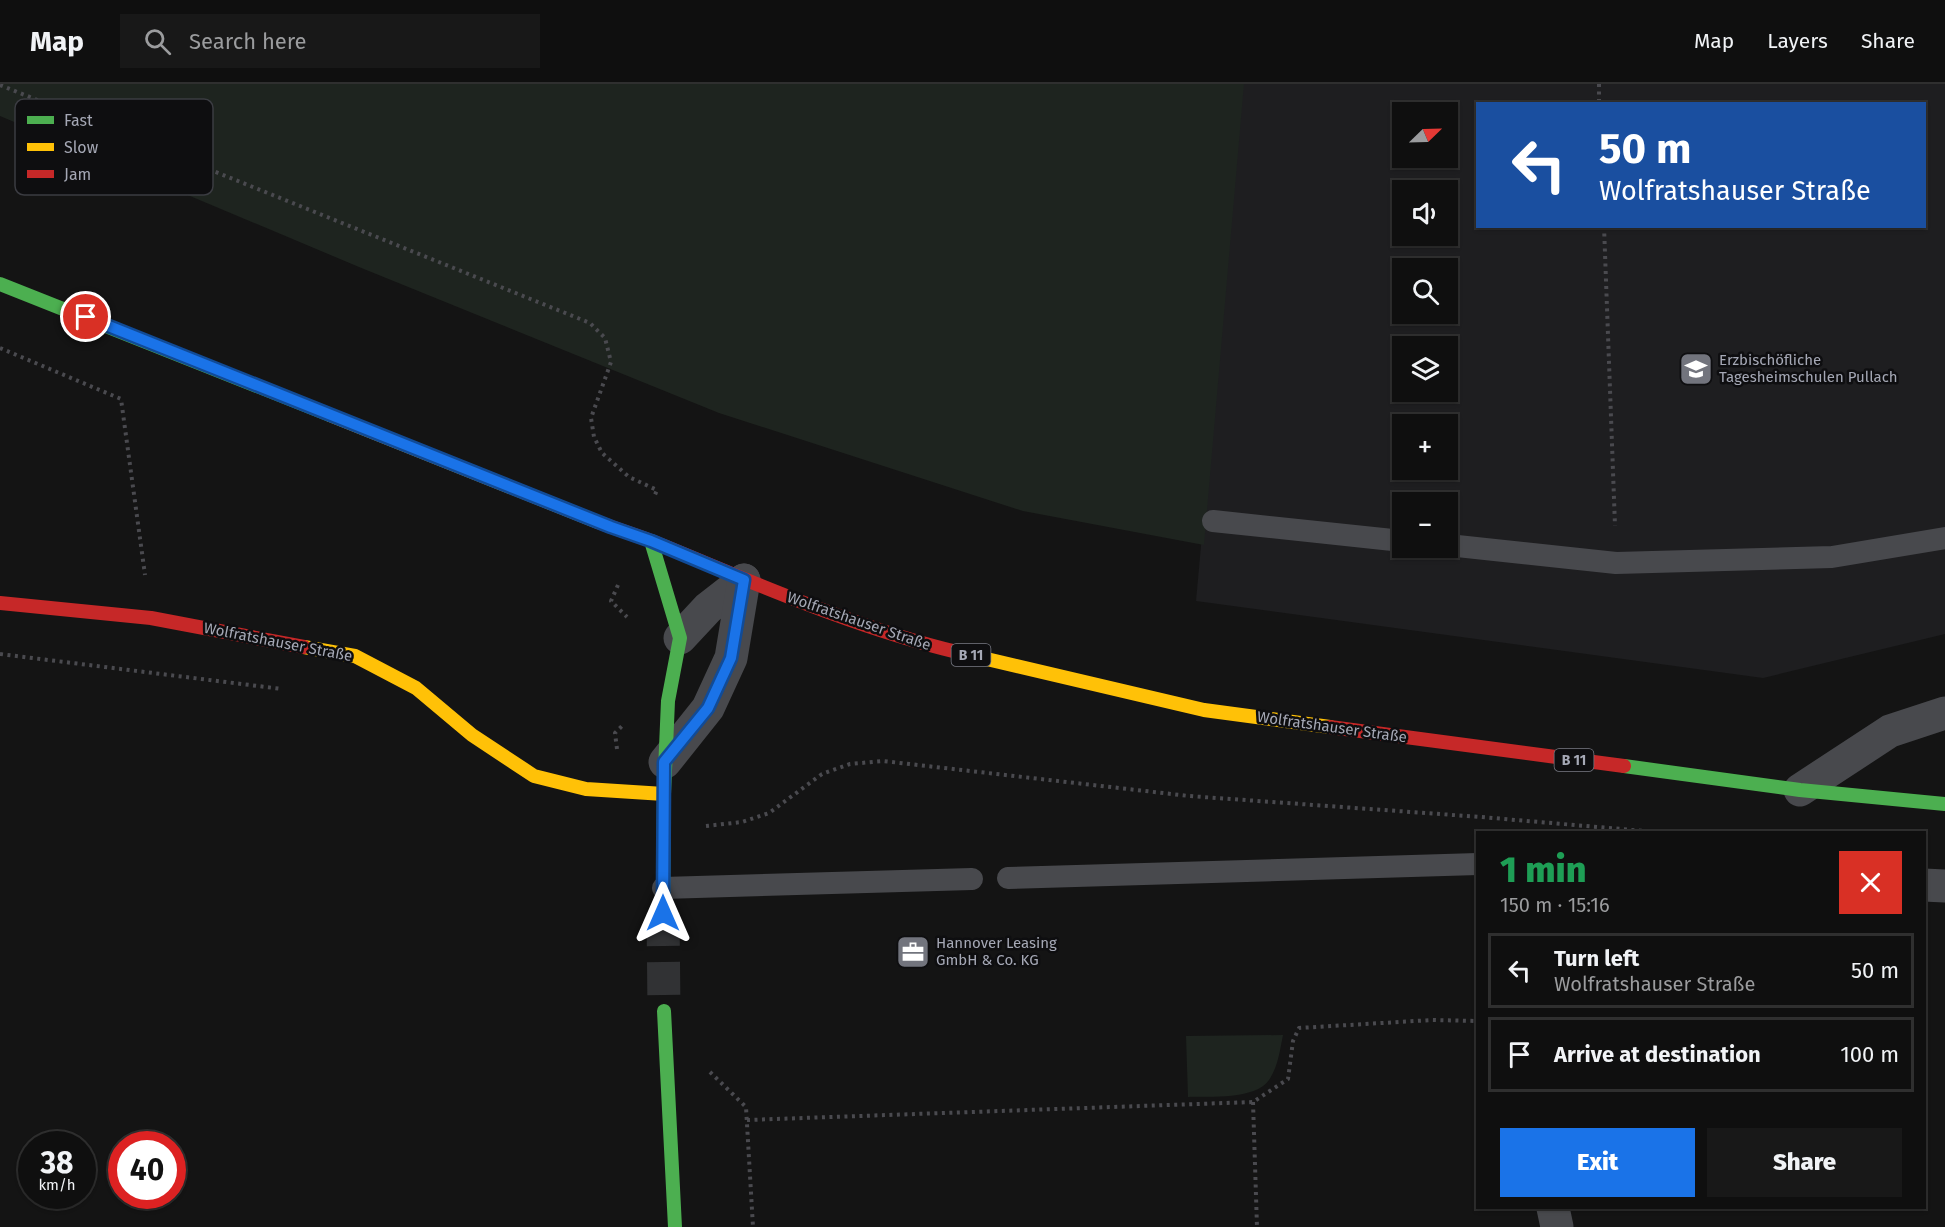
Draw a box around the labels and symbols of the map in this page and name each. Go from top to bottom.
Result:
legend [15,99,213,195]
north arrow [1392,102,1458,168]
text: Fast [64,111,93,130]
text: Slow [64,138,99,157]
text: Jam [64,165,91,184]
pin [60,291,111,342]
school or university icon: Erzbischöfliche Tagesheimschulen Pullach [1678,351,1714,387]
place label: Erzbischöfliche Tagesheimschulen Pullach [1719,351,1898,386]
street label: Wolfratshauser Straße [785,588,933,654]
street label: Wolfratshauser Straße [202,619,354,665]
road number: B 11 [952,644,990,666]
street label: Wolfratshauser Straße [1256,708,1408,746]
road number: B 11 [1554,749,1594,771]
position arrow [631,881,695,945]
office icon: Hannover Leasing GmbH & Co. KG [895,934,931,970]
place label: Hannover Leasing GmbH & Co. KG [936,934,1057,969]
speed limit sign: 40 [108,1131,186,1209]

